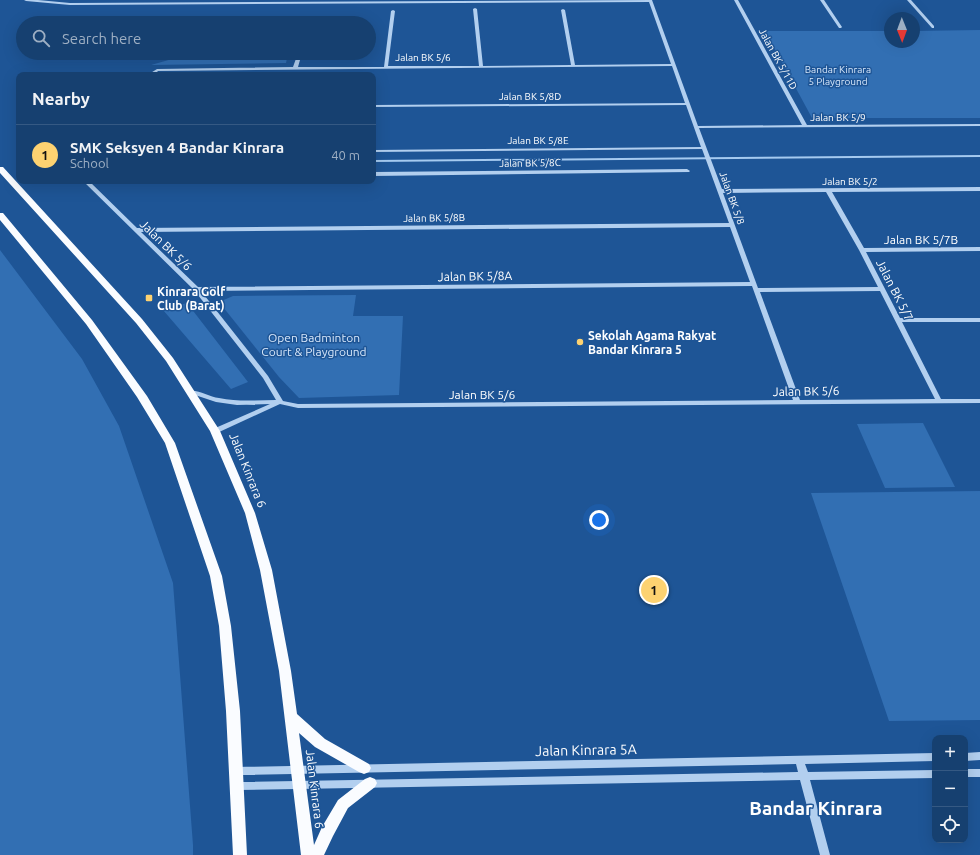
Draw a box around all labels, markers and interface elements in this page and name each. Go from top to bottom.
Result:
north arrow [884,12,920,48]
search box [16,16,376,60]
street label: Jalan BK 5/11D [757,26,799,92]
icon: search [30,27,52,49]
text: Search here [62,30,141,47]
street label: Jalan BK 5/6 [395,52,451,63]
park label: Bandar Kinrara 5 Playground [805,64,871,87]
text: Nearby [32,89,90,108]
street label: Jalan BK 5/8D [499,91,561,102]
street label: Jalan BK 5/9 [810,112,866,123]
street label: Jalan BK 5/8E [507,135,569,146]
text: SMK Seksyen 4 Bandar Kinrara [70,139,284,156]
text: 1 [41,148,49,162]
text: 40 m [331,148,360,162]
text: School [70,156,109,170]
street label: Jalan BK 5/8C [499,157,561,169]
street label: Jalan BK 5/8 [717,170,747,226]
street label: Jalan BK 5/2 [822,176,878,187]
street label: Jalan BK 5/8B [403,212,465,224]
street label: Jalan BK 5/6 [138,217,195,273]
street label: Jalan BK 5/7B [884,233,958,246]
street label: Jalan BK 5/7 [874,257,916,323]
street label: Jalan BK 5/8A [438,269,513,283]
place label: Kinrara Golf Club (Barat) [157,285,226,313]
marker: Kinrara Golf Club (Barat) [144,293,154,303]
place label: Sekolah Agama Rakyat Bandar Kinrara 5 [588,329,716,356]
park label: Open Badminton Court & Playground [261,331,367,358]
marker: Sekolah Agama Rakyat Bandar Kinrara 5 [575,337,585,347]
street label: Jalan BK 5/6 [773,384,840,398]
street label: Jalan BK 5/6 [449,388,516,401]
street label: Jalan Kinrara 6 [227,431,269,509]
your location [589,510,609,530]
pin: 1 [641,575,667,605]
map controls [932,735,968,843]
button: + [932,735,968,771]
street label: Jalan Kinrara 5A [535,741,637,759]
street label: Jalan Kinrara 6 [304,749,326,829]
button: − [932,771,968,807]
district label: Bandar Kinrara [749,797,883,819]
button: locate [932,807,968,843]

